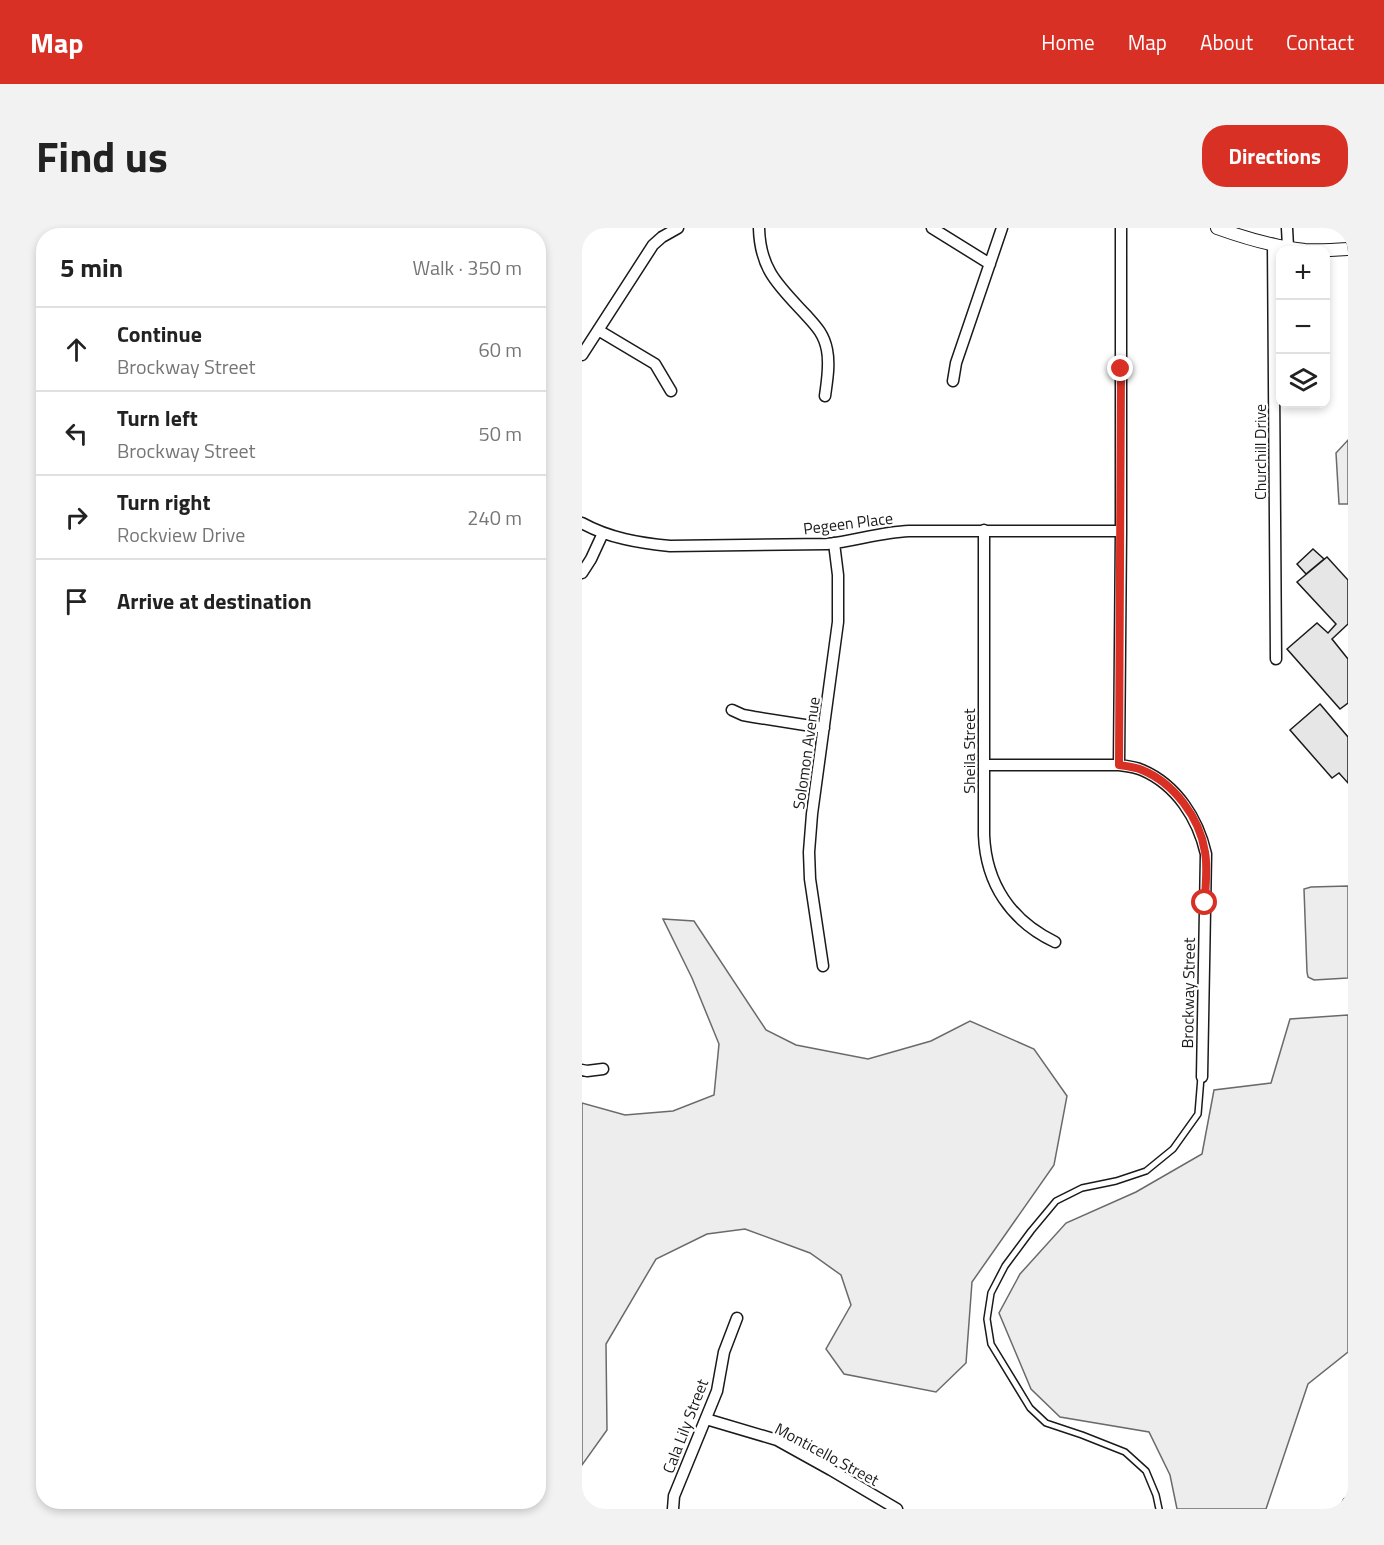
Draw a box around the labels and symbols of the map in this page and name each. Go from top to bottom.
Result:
route end [1107,355,1133,381]
street label: Churchill Drive [1248,404,1272,500]
street label: Pegeen Place [802,506,894,540]
street label: Solomon Avenue [786,695,826,811]
street label: Sheila Street [957,708,981,794]
route start [1191,889,1217,915]
street label: Brockway Street [1175,937,1201,1049]
street label: Cala Lily Street [656,1375,714,1477]
street label: Monticello Street [771,1416,884,1492]

